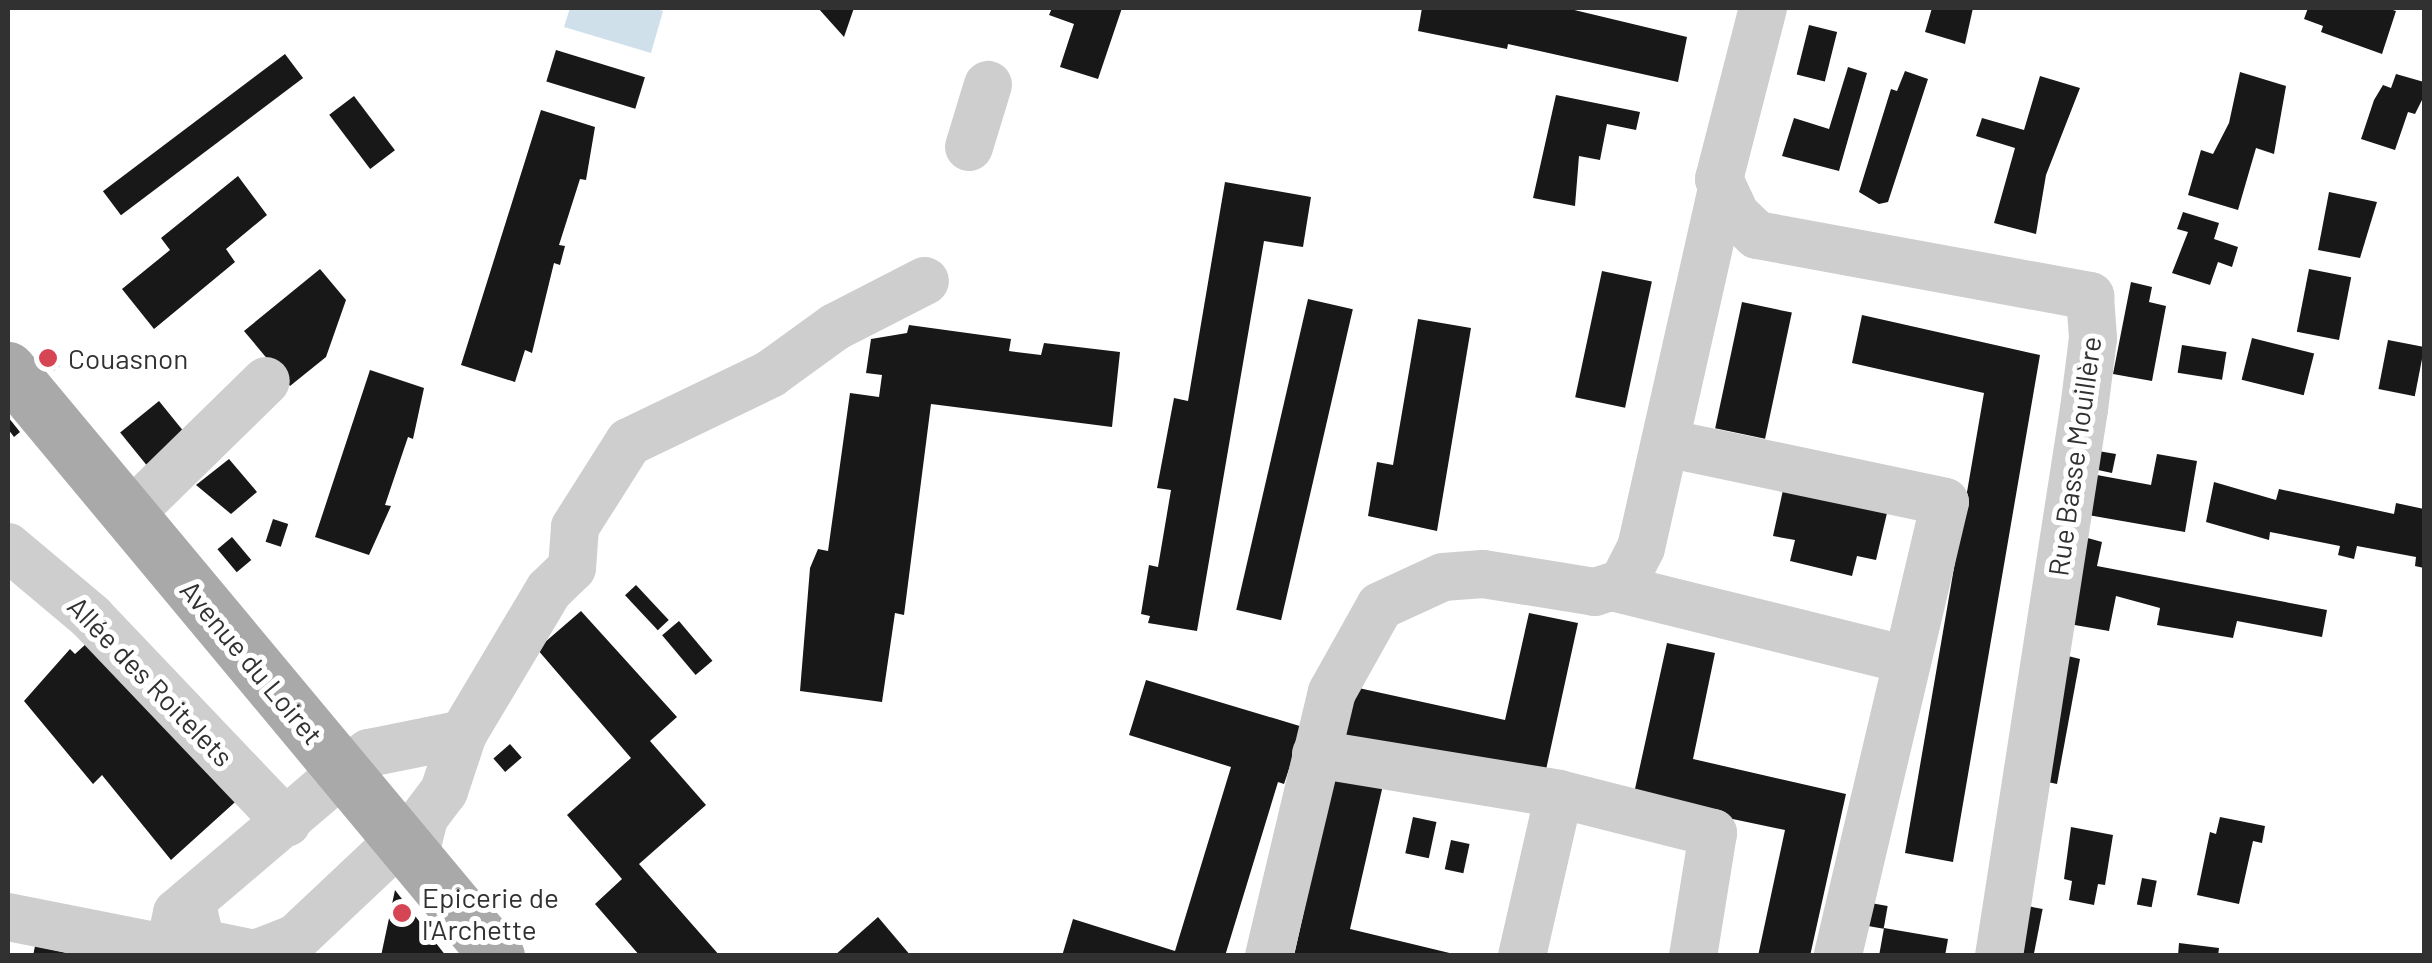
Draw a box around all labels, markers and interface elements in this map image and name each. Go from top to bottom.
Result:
street label: Rue Basse Mouillère [2041,334,2107,578]
place label: Couasnon [68,341,188,375]
marker: Couasnon [37,347,59,369]
street label: Avenue du Loiret [174,573,330,751]
street label: Allée des Roitelets [61,589,241,773]
place label: Epicerie de l'Archette [422,880,559,946]
marker: Epicerie de l'Archette [391,902,413,924]

